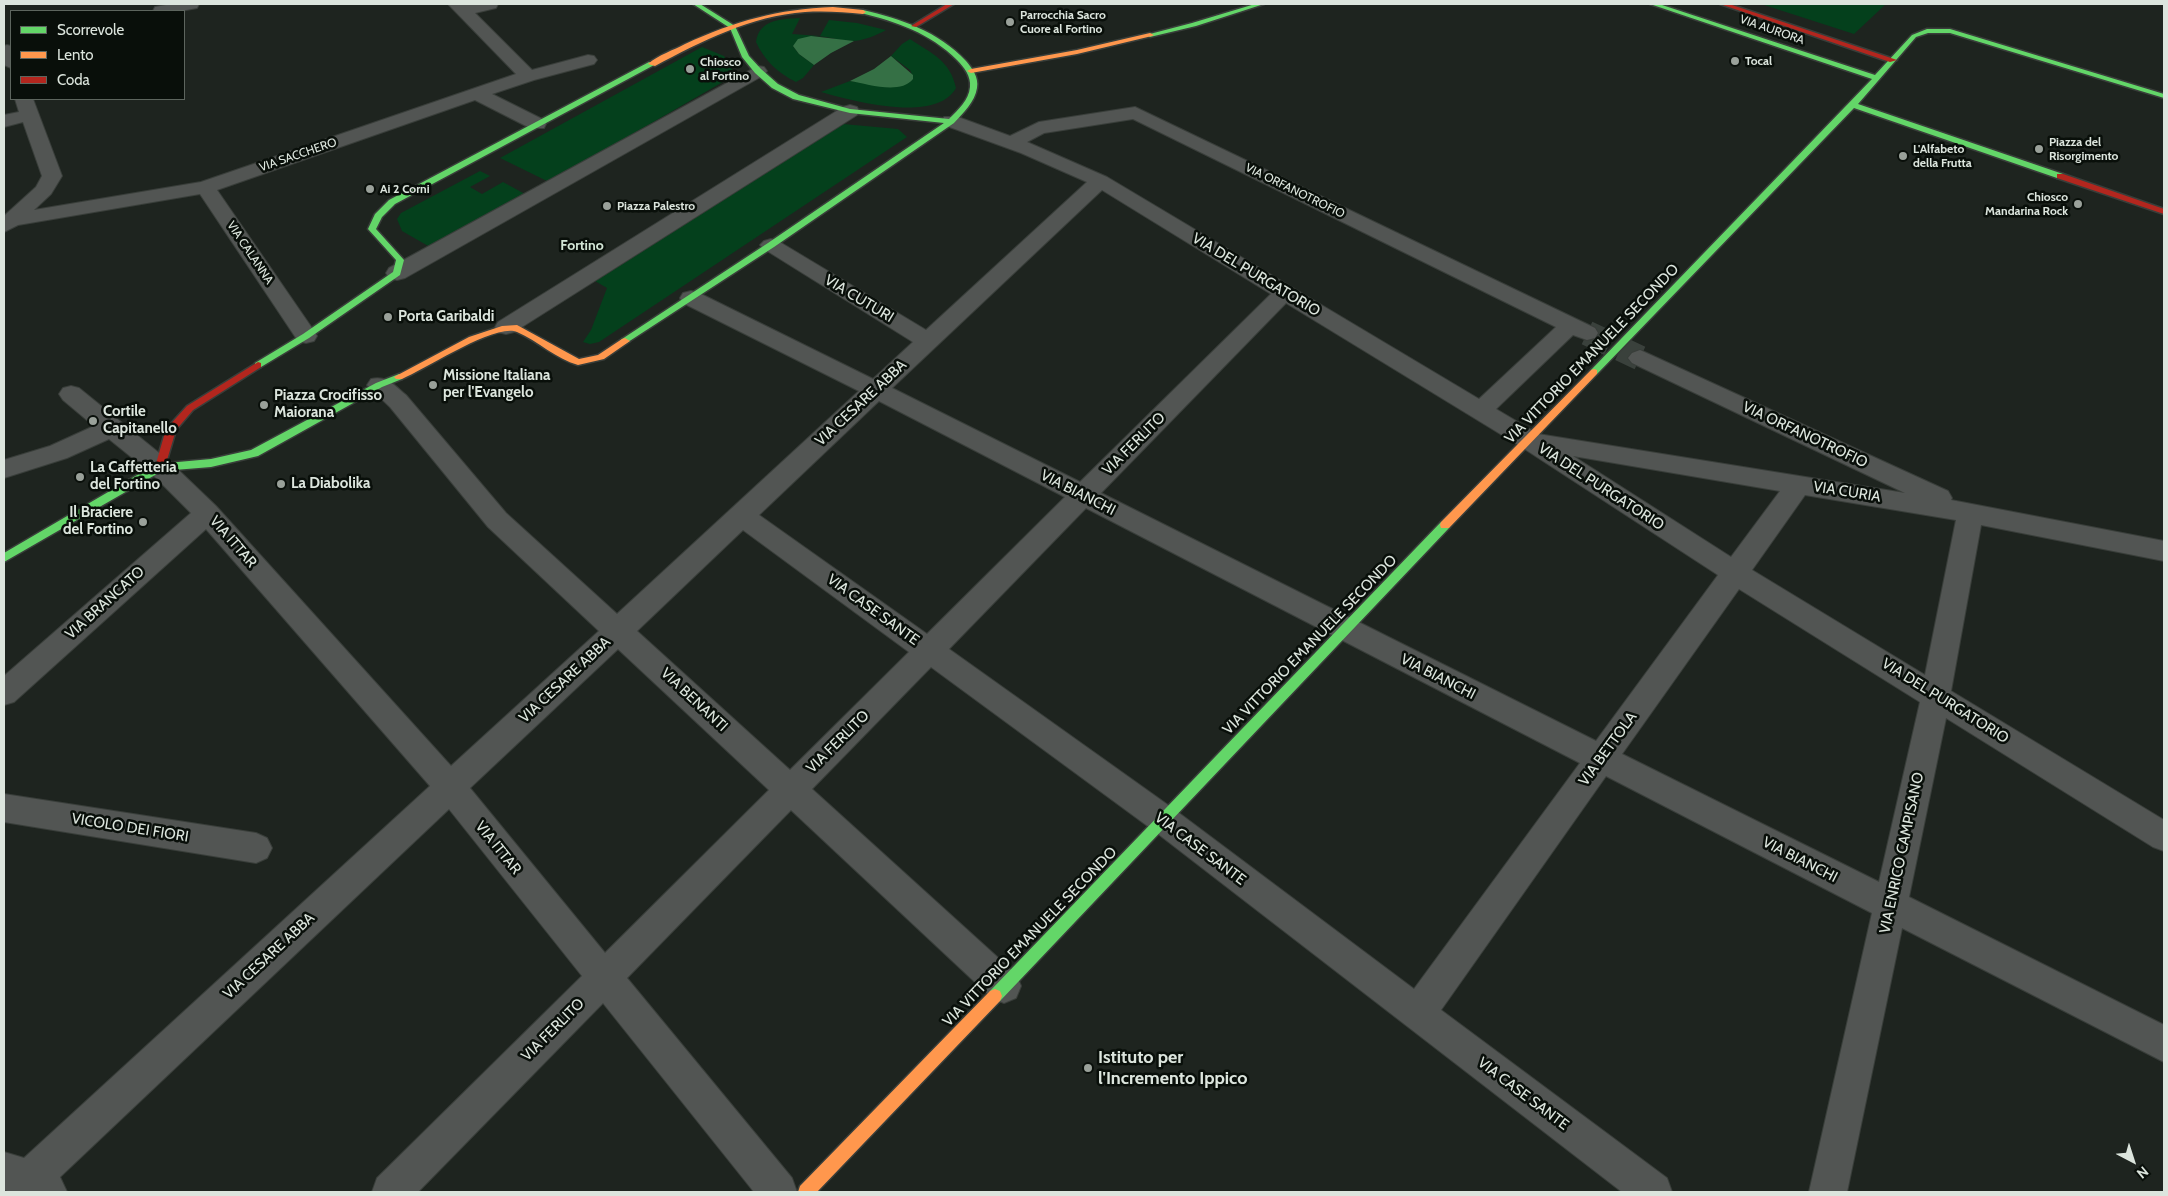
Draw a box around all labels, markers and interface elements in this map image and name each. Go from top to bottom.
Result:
place label: Parrocchia Sacro Cuore al Fortino [1020,8,1106,36]
legend [10,10,185,100]
street label: VIA AURORA [1738,12,1806,48]
marker: Parrocchia Sacro Cuore al Fortino [1004,16,1016,28]
text: Scorrevole [57,21,124,39]
text: Lento [57,46,94,64]
place label: Tocal [1745,54,1772,68]
place label: Chiosco al Fortino [700,55,749,83]
marker: Tocal [1729,55,1741,67]
marker: Chiosco al Fortino [684,63,696,75]
text: Coda [57,71,90,89]
street label: VIA SACCHERO [257,135,339,175]
place label: Piazza del Risorgimento [2049,135,2118,163]
place label: L'Alfabeto della Frutta [1913,142,1972,170]
marker: Piazza del Risorgimento [2033,143,2045,155]
marker: L'Alfabeto della Frutta [1897,150,1909,162]
street label: VIA ORFANOTROFIO [1243,161,1347,221]
place label: Ai 2 Corni [380,182,430,196]
marker: Ai 2 Corni [364,183,376,195]
place label: Chiosco Mandarina Rock [1985,190,2068,218]
marker: Chiosco Mandarina Rock [2072,198,2084,210]
place label: Piazza Palestro [617,199,695,213]
marker: Piazza Palestro [601,200,613,212]
street label: VIA CALANNA [224,219,276,287]
street label: VIA DEL PURGATORIO [1189,230,1323,320]
district label: Fortino [560,238,604,254]
street label: VIA VITTORIO EMANUELE SECONDO [1501,260,1683,448]
street label: VIA CUTURI [821,271,897,327]
place label: Porta Garibaldi [398,308,494,326]
marker: Porta Garibaldi [382,311,394,323]
street label: VIA CESARE ABBA [812,356,910,450]
place label: Missione Italiana per l'Evangelo [443,367,551,402]
marker: Missione Italiana per l'Evangelo [427,379,439,391]
place label: Piazza Crocifisso Maiorana [274,387,382,422]
street label: VIA ORFANOTROFIO [1740,398,1870,472]
marker: Piazza Crocifisso Maiorana [258,399,270,411]
place label: Cortile Capitanello [103,403,177,438]
street label: VIA FERLITO [1099,409,1169,479]
marker: Cortile Capitanello [87,415,99,427]
street label: VIA DEL PURGATORIO [1535,440,1667,534]
place label: La Caffetteria del Fortino [90,459,177,494]
street label: VIA BIANCHI [1037,466,1119,520]
marker: La Caffetteria del Fortino [74,471,86,483]
place label: La Diabolika [291,475,370,493]
marker: La Diabolika [275,478,287,490]
street label: VIA CURIA [1812,478,1882,506]
place label: Il Braciere del Fortino [63,504,133,539]
street label: VIA ITTAR [206,512,260,572]
marker: Il Braciere del Fortino [137,516,149,528]
street label: VIA VITTORIO EMANUELE SECONDO [1219,551,1401,739]
street label: VIA BRANCATO [62,563,148,643]
street label: VIA CASE SANTE [823,571,923,649]
street label: VIA CESARE ABBA [516,633,614,727]
street label: VIA BIANCHI [1397,650,1479,704]
street label: VIA DEL PURGATORIO [1878,655,2012,747]
street label: VIA BENANTI [657,664,731,736]
street label: VIA FERLITO [803,707,873,777]
street label: VIA BETTOLA [1575,709,1641,789]
street label: VIA ENRICO CAMPISANO [1876,771,1928,935]
street label: VIA CASE SANTE [1151,809,1249,889]
street label: VICOLO DEI FIORI [70,810,190,846]
street label: VIA ITTAR [471,818,525,878]
street label: VIA BIANCHI [1759,833,1841,887]
street label: VIA VITTORIO EMANUELE SECONDO [939,843,1121,1031]
street label: VIA CESARE ABBA [220,909,318,1003]
street label: VIA FERLITO [518,995,588,1065]
place label: Istituto per l'Incremento Ippico [1098,1047,1247,1090]
street label: VIA CASE SANTE [1474,1054,1572,1134]
marker: Istituto per l'Incremento Ippico [1082,1062,1094,1074]
north arrow [2108,1136,2158,1186]
text: N [2133,1162,2152,1183]

